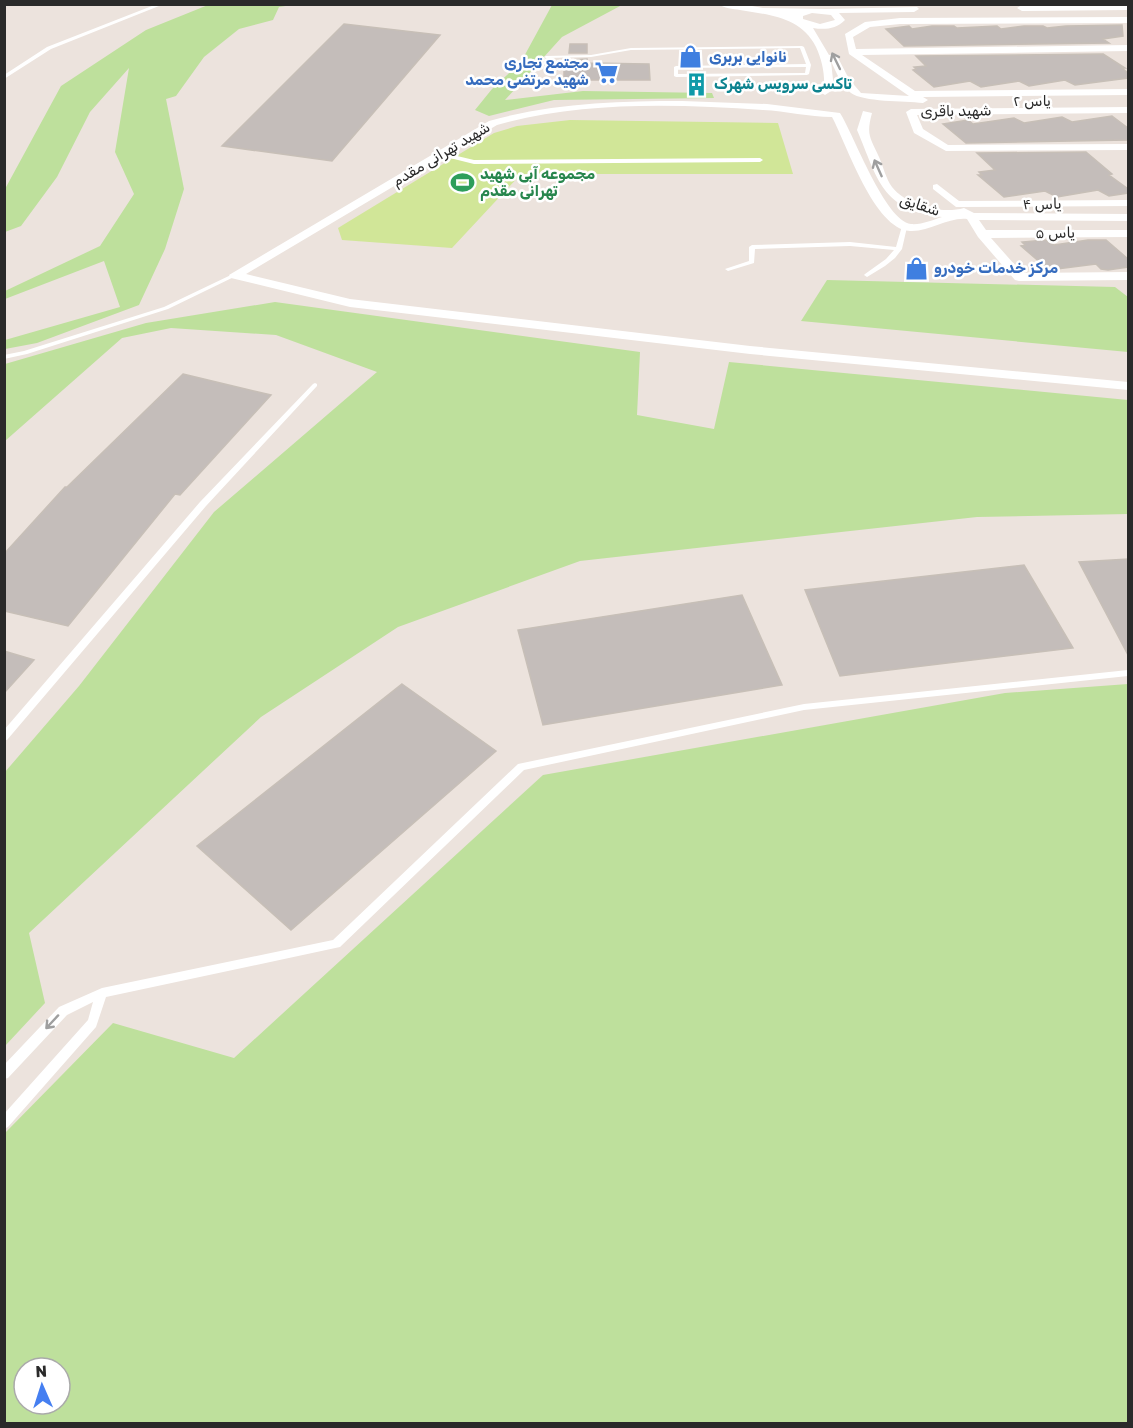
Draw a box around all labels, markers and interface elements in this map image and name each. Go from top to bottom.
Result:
shop icon: نانوایی بربری [678,44,704,70]
place label: نانوایی بربری [709,48,787,66]
one-way arrow [829,52,841,70]
place label: مجتمع تجاری شهید مرتضی محمد [465,54,589,89]
supermarket icon: مجتمع تجاری شهید مرتضی محمد [594,59,620,85]
building icon: تاکسی سرویس شهرک [683,71,709,97]
place label: تاکسی سرویس شهرک [714,75,853,93]
street label: یاس ۲ [1013,92,1051,110]
street label: شهید باقری [920,101,992,121]
street label: شهید تهرانی مقدم [389,118,494,191]
one-way arrow [872,159,883,177]
place label: مجموعه آبی شهید تهرانی مقدم [480,165,595,201]
sports icon: مجموعه آبی شهید تهرانی مقدم [449,170,475,196]
street label: شقایق [898,190,942,220]
street label: یاس ۴ [1022,195,1062,213]
street label: یاس ۵ [1035,224,1075,242]
shop icon: مرکز خدمات خودرو [903,255,929,281]
place label: مرکز خدمات خودرو [934,259,1058,277]
one-way arrow [45,1015,59,1030]
north arrow [12,1356,72,1416]
text: N [35,1362,47,1381]

